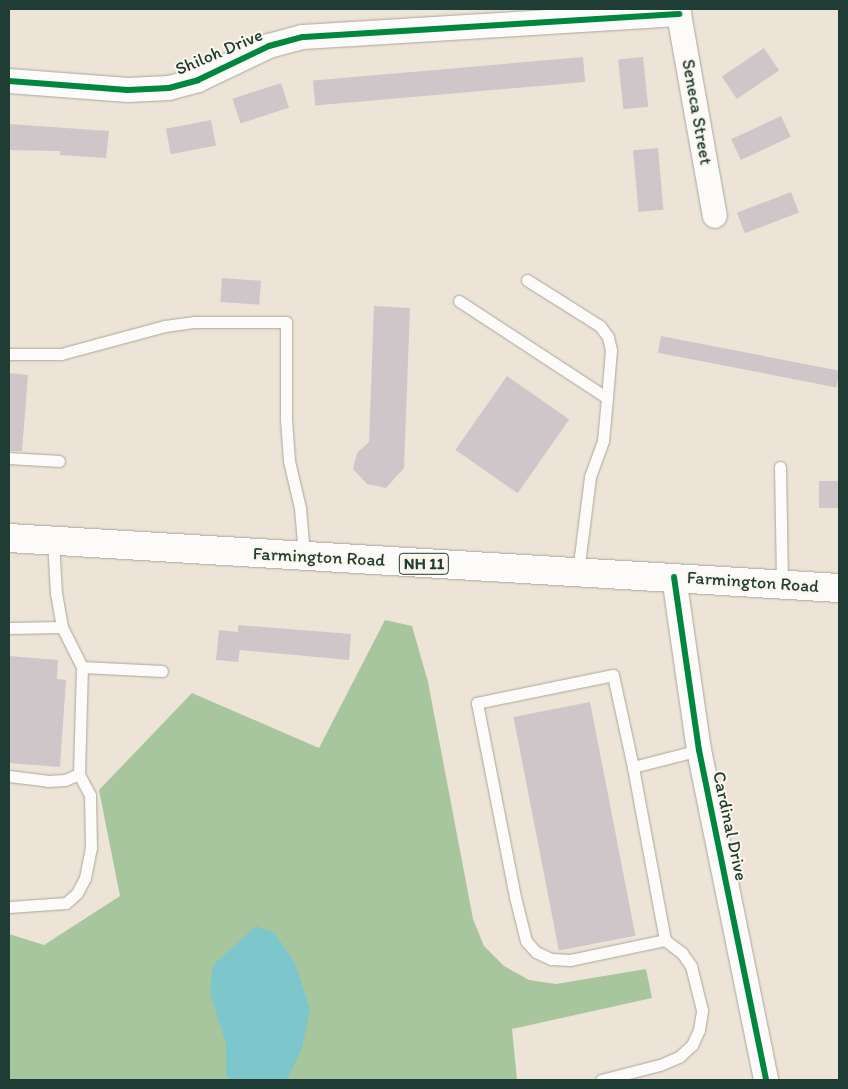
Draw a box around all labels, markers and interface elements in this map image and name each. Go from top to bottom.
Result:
street label: Shiloh Drive [172,24,266,80]
street label: Seneca Street [677,58,717,166]
street label: Farmington Road [252,543,386,571]
road number: NH 11 [398,550,450,578]
street label: Farmington Road [686,567,820,597]
street label: Cardinal Drive [708,769,752,883]

